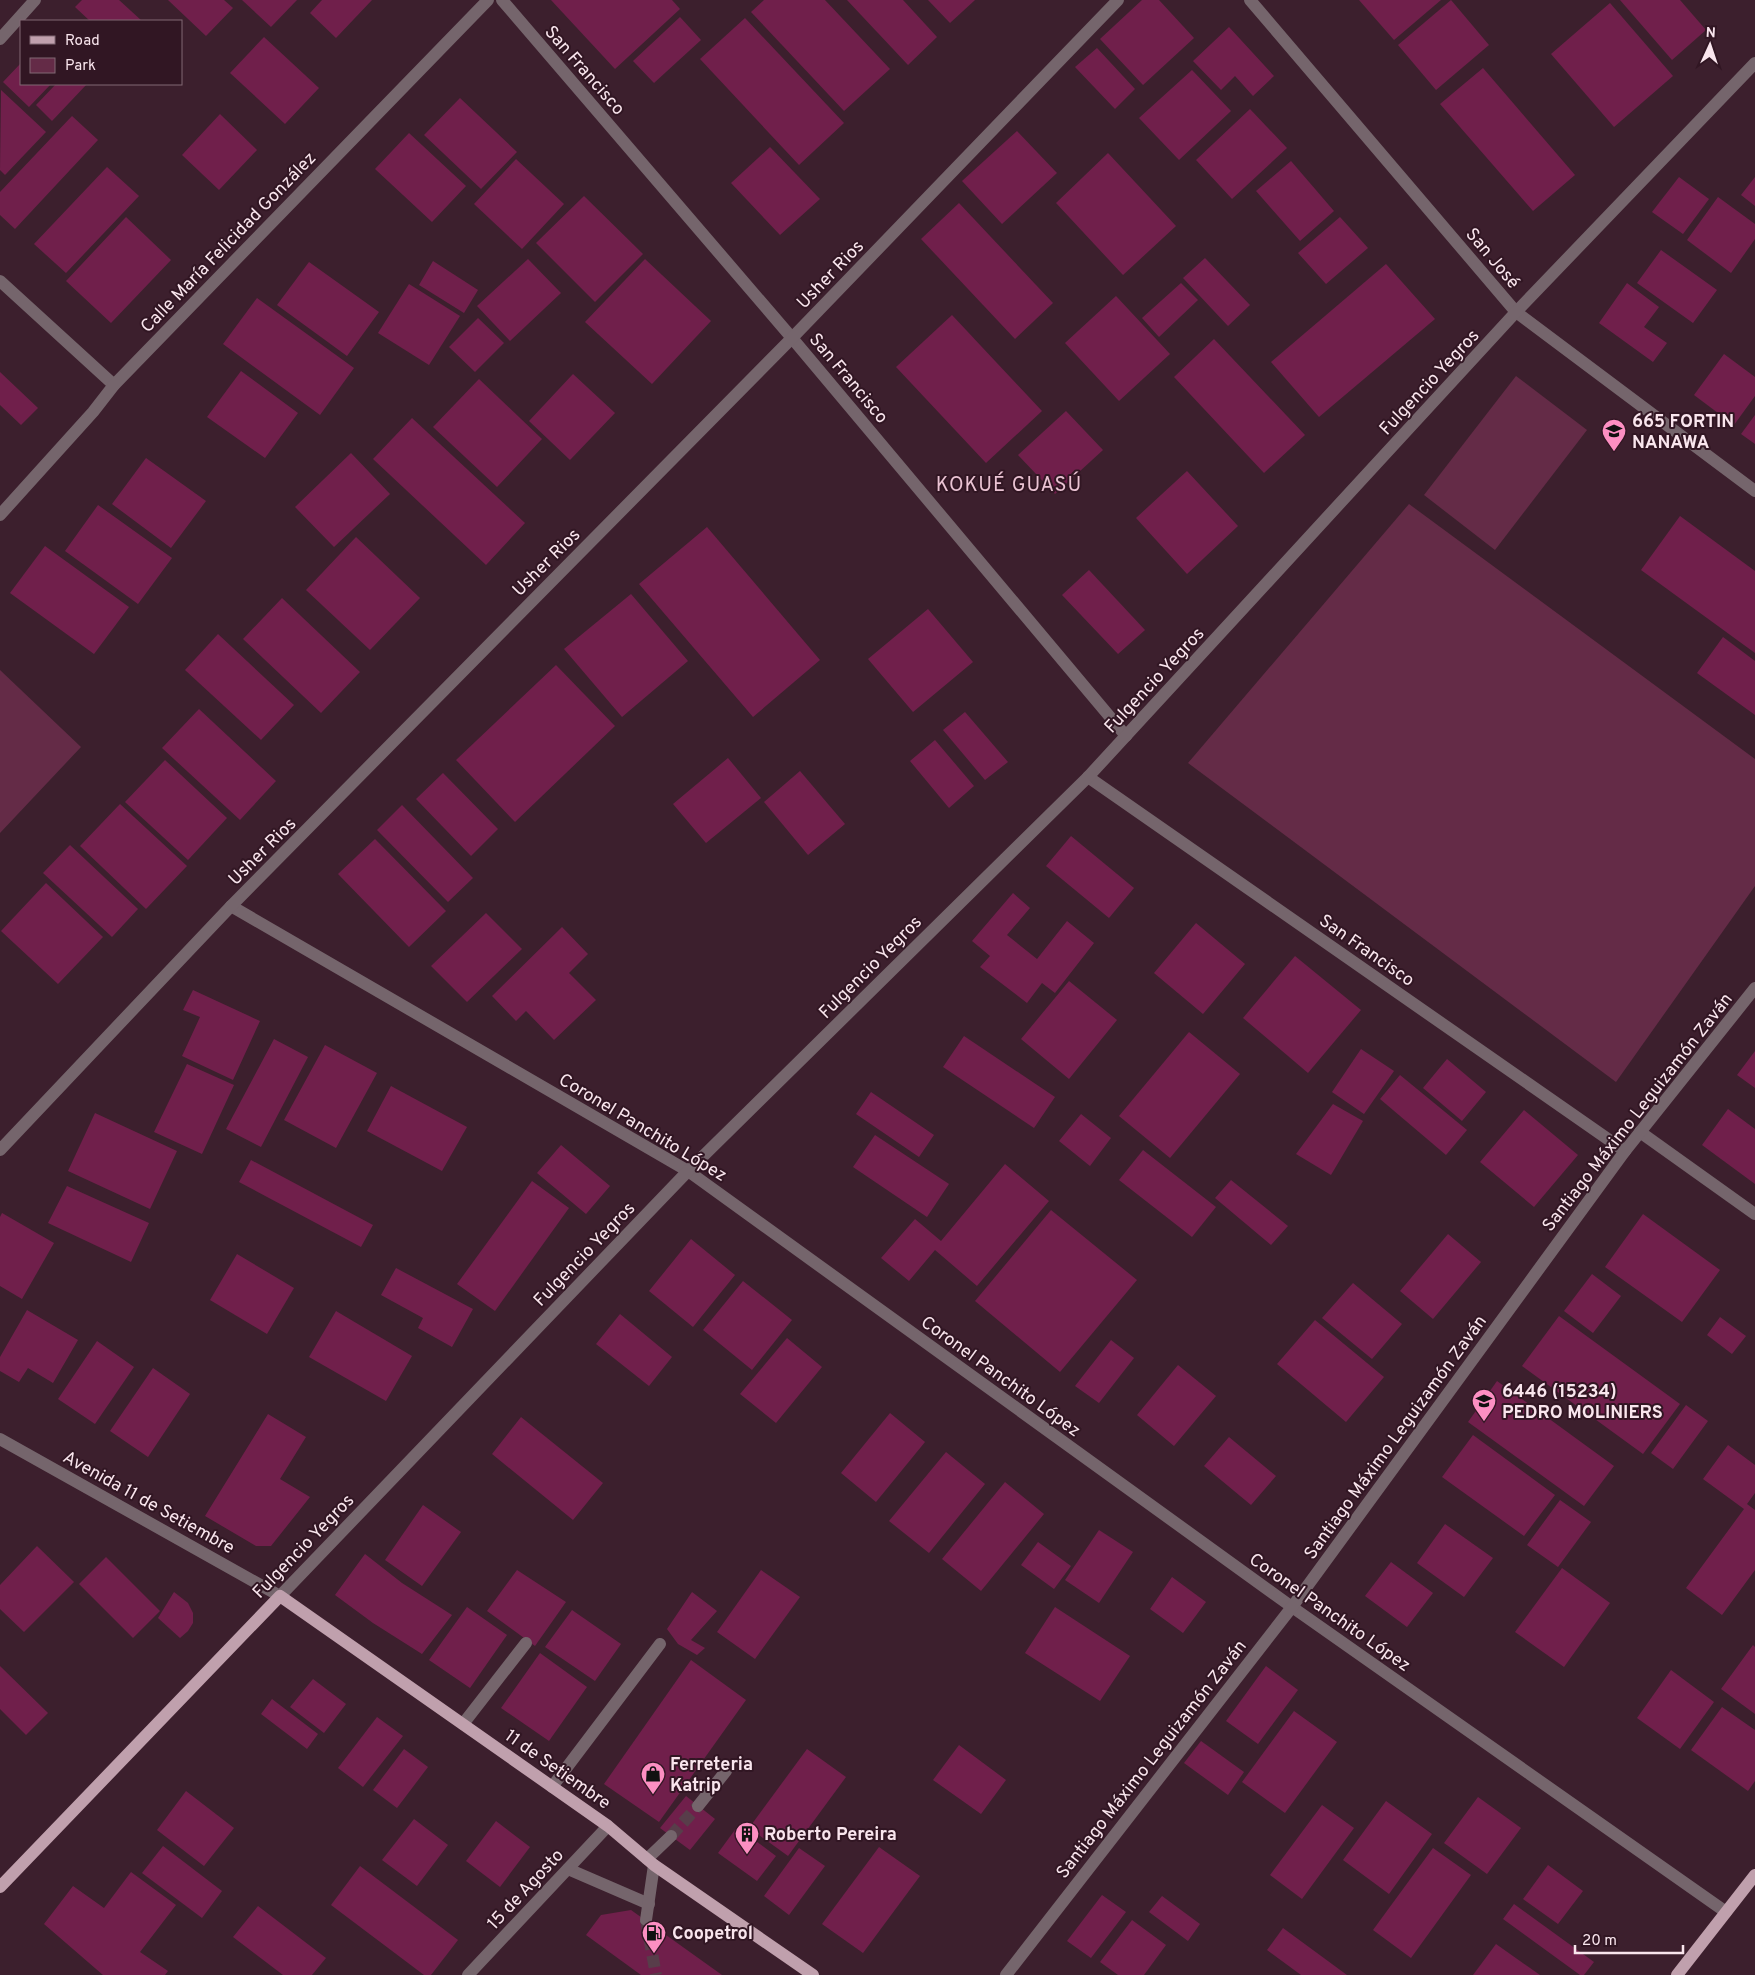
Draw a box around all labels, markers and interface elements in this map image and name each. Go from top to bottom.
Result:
legend [20,20,182,85]
north arrow [1685,20,1735,70]
street label: San Francisco [539,21,629,121]
text: N [1705,25,1716,42]
text: Road [65,32,100,51]
text: Park [65,57,96,76]
street label: Calle María Felicidad González [136,148,322,338]
street label: San José [1460,224,1524,294]
street label: Usher Rios [793,236,870,314]
street label: Fulgencio Yegros [1375,325,1485,441]
street label: San Francisco [803,329,892,429]
place label: 665 FORTIN NANAWA [1632,411,1734,455]
school or university icon: 665 FORTIN NANAWA [1601,418,1627,452]
district label: KOKUÉ GUASÚ [936,471,1082,499]
street label: Usher Rios [508,524,586,602]
street label: Fulgencio Yegros [1100,623,1210,739]
street label: Usher Rios [224,813,302,891]
street label: San Francisco [1314,910,1418,993]
street label: Fulgencio Yegros [815,912,928,1025]
street label: Santiago Máximo Leguizamón Zaván [1538,989,1739,1237]
street label: Coronel Panchito López [554,1069,730,1188]
street label: Fulgencio Yegros [529,1198,641,1312]
street label: Coronel Panchito López [916,1311,1085,1443]
street label: Santiago Máximo Leguizamón Zaván [1300,1311,1493,1565]
place label: 6446 (15234) PEDRO MOLINIERS [1502,1381,1663,1425]
school or university icon: 6446 (15234) PEDRO MOLINIERS [1471,1388,1497,1422]
street label: Avenida 11 de Setiembre [58,1446,238,1560]
street label: Fulgencio Yegros [248,1490,360,1604]
street label: Coronel Panchito López [1244,1549,1414,1678]
street label: Santiago Máximo Leguizamón Zaván [1052,1636,1253,1884]
street label: 11 de Setiembre [500,1725,615,1815]
place label: Ferreteria Katrip [670,1754,753,1798]
shop icon: Ferreteria Katrip [640,1761,666,1795]
building icon: Roberto Pereira [734,1821,760,1855]
place label: Roberto Pereira [764,1824,897,1847]
street label: 15 de Agosto [483,1845,569,1935]
fuel station icon: Coopetrol [641,1920,667,1954]
scale bar [1575,1922,1682,1954]
place label: Coopetrol [672,1923,753,1946]
text: 20 m [1582,1932,1617,1951]

